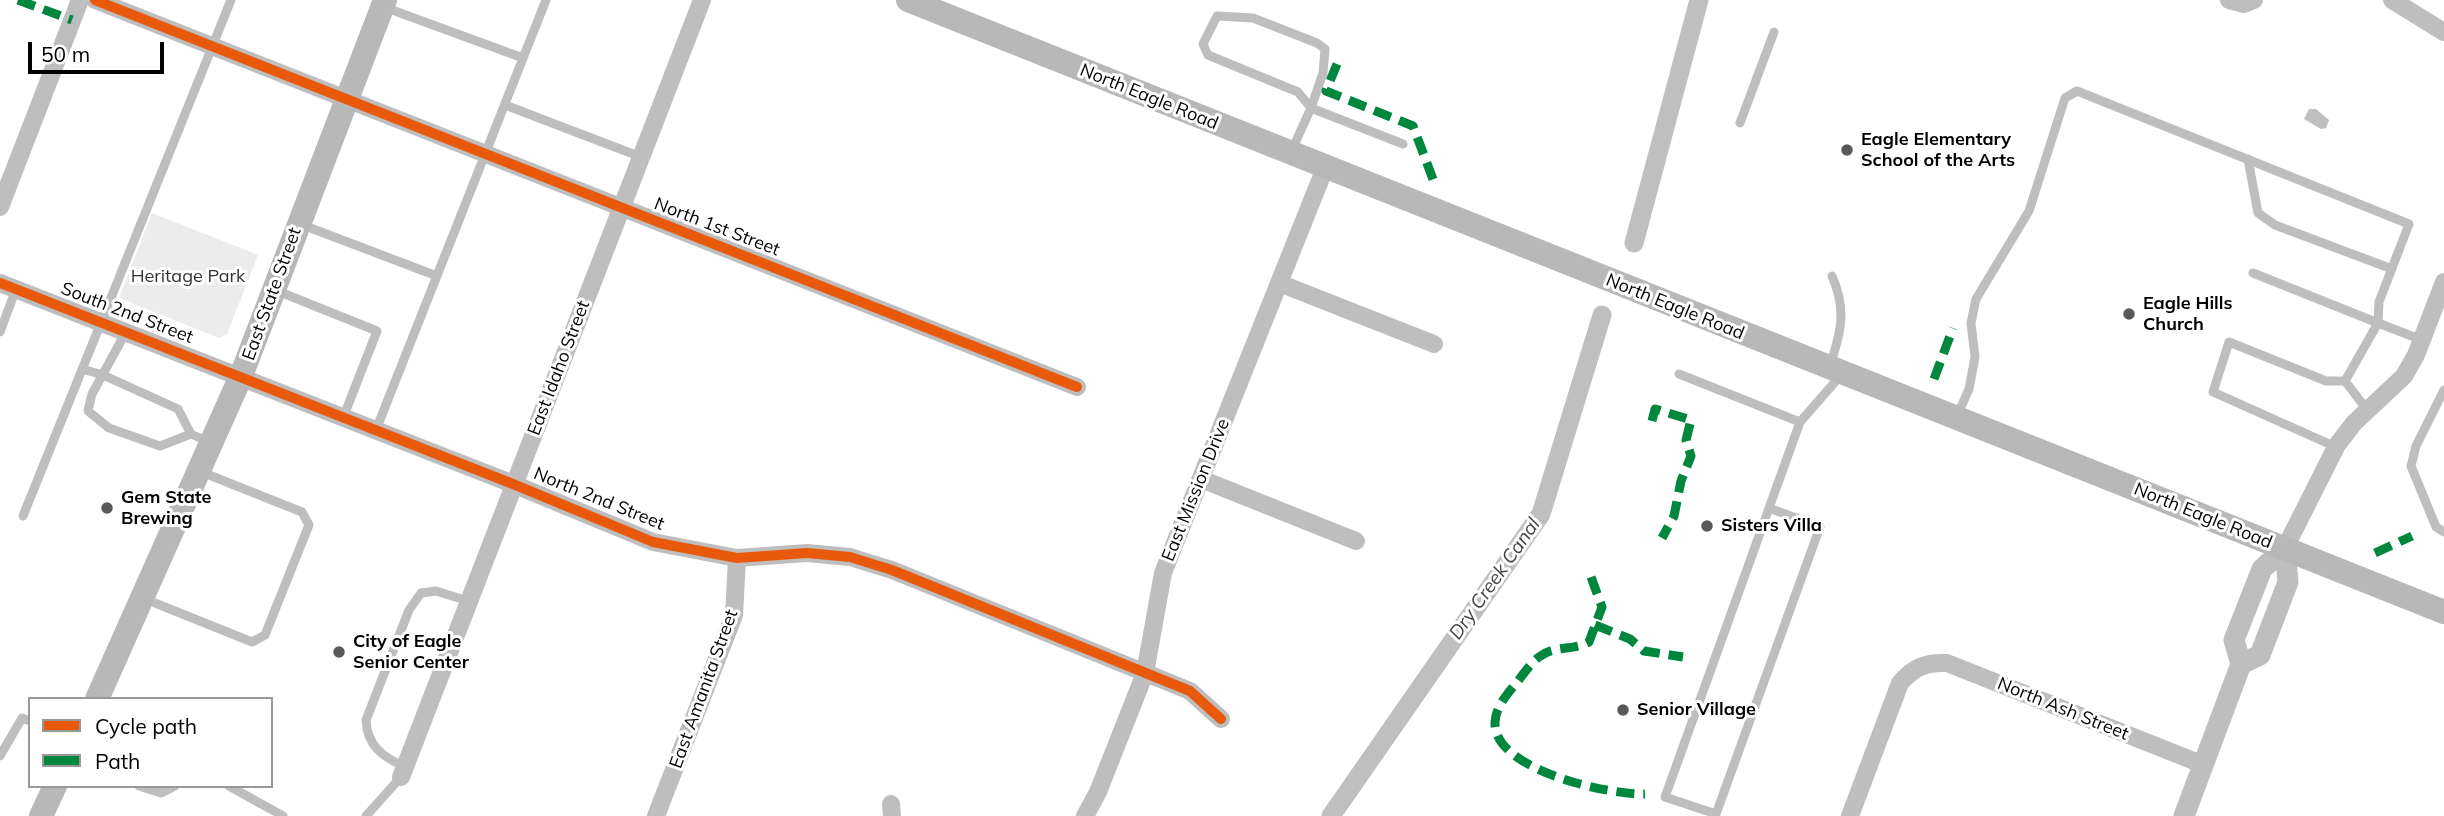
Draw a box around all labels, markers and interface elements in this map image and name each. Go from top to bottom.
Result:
scale bar [32,28,168,72]
text: 50 m [41,41,90,67]
street label: North Eagle Road [1077,59,1221,135]
place label: Eagle Elementary School of the Arts [1861,129,2015,172]
marker: Eagle Elementary School of the Arts [1839,142,1855,158]
street label: North 1st Street [651,193,783,261]
street label: East State Street [238,225,306,363]
park label: Heritage Park [131,266,245,288]
street label: North Eagle Road [1603,269,1747,345]
street label: South 2nd Street [58,278,196,348]
place label: Eagle Hills Church [2143,293,2233,336]
street label: East Idaho Street [523,298,595,438]
marker: Eagle Hills Church [2121,306,2137,322]
street label: East Mission Drive [1158,416,1234,564]
street label: North 2nd Street [531,463,667,535]
street label: North Eagle Road [2131,478,2275,554]
place label: Gem State Brewing [121,487,211,530]
marker: Gem State Brewing [99,500,115,516]
water label: Dry Creek Canal [1445,514,1545,644]
place label: Sisters Villa [1721,515,1822,537]
marker: Sisters Villa [1699,518,1715,534]
street label: East Amanita Street [665,607,743,771]
place label: City of Eagle Senior Center [353,631,469,674]
marker: City of Eagle Senior Center [331,644,347,660]
street label: North Ash Street [1994,673,2132,745]
legend [28,697,273,788]
place label: Senior Village [1637,699,1756,721]
marker: Senior Village [1615,702,1631,718]
text: Cycle path [95,713,197,739]
text: Path [95,748,140,774]

